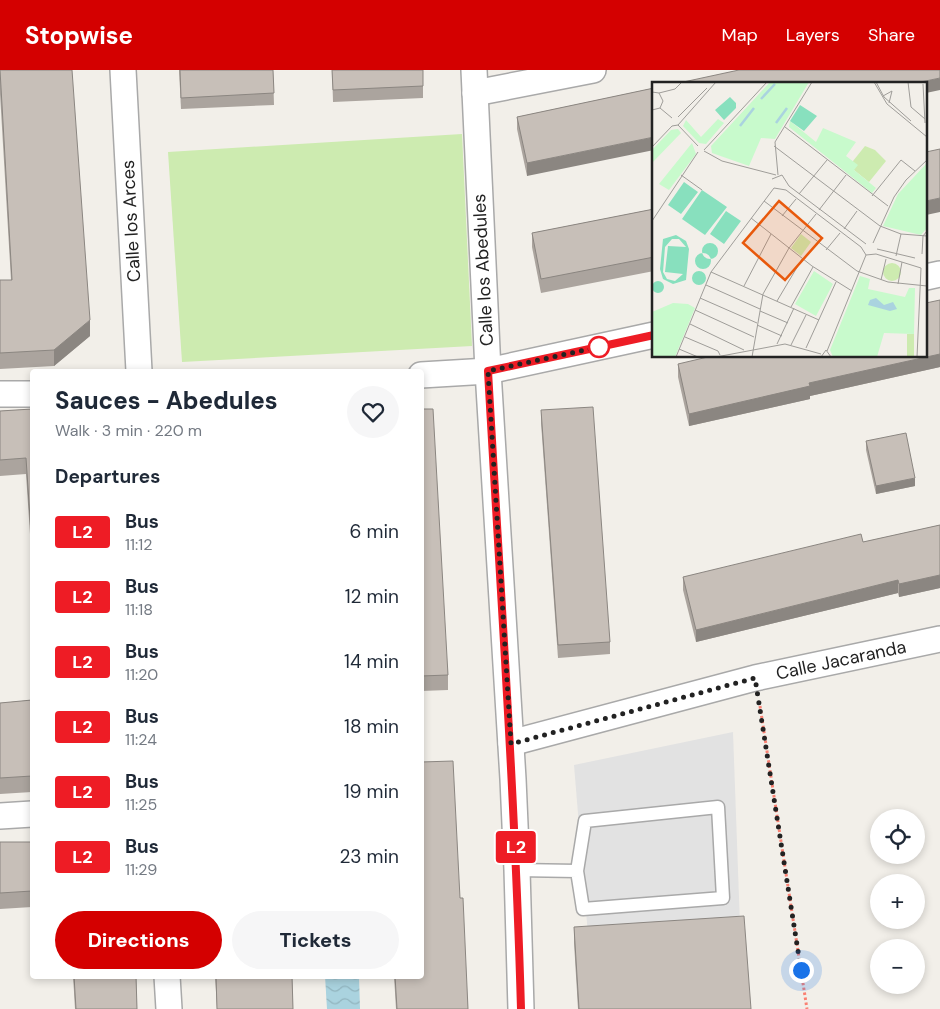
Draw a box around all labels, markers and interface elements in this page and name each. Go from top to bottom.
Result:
text: Stopwise [25,20,133,51]
text: Map [722,23,758,47]
text: Layers [786,23,840,47]
text: Share [868,23,915,47]
inset map [652,82,928,358]
street label: Calle los Arces [116,159,146,283]
street label: Calle los Abedules [467,193,499,347]
unlabelled marker [588,336,610,358]
text: Sauces - Abedules [55,385,278,416]
button: heart [347,386,399,438]
text: Walk · 3 min · 220 m [55,420,202,441]
text: Departures [55,464,160,489]
text: Bus [125,509,159,534]
text: 6 min [350,519,399,544]
text: L2 [72,520,93,544]
text: 11:12 [125,534,152,555]
text: Bus [125,574,159,599]
text: 12 min [345,584,399,609]
text: L2 [72,585,93,609]
text: 11:18 [125,599,153,620]
street label: Calle Jacaranda [774,634,908,686]
text: Bus [125,639,159,664]
text: 14 min [344,649,399,674]
text: L2 [72,650,93,674]
text: 11:20 [125,664,158,685]
text: Bus [125,704,159,729]
text: 18 min [344,714,399,739]
text: L2 [72,715,93,739]
text: 11:24 [125,729,157,750]
text: Bus [125,769,159,794]
text: 19 min [344,779,399,804]
text: L2 [72,780,93,804]
text: 11:25 [125,794,157,815]
map controls [870,809,925,994]
button: locate [870,809,925,864]
line badge: L2 [494,831,538,863]
text: Bus [125,834,159,859]
text: L2 [506,835,526,859]
text: 23 min [339,844,399,869]
text: L2 [72,845,93,869]
text: 11:29 [125,859,157,880]
button: + [870,874,925,929]
button: Directions [55,911,222,969]
button: Tickets [232,911,399,969]
button: − [870,939,925,994]
your location [789,958,814,983]

